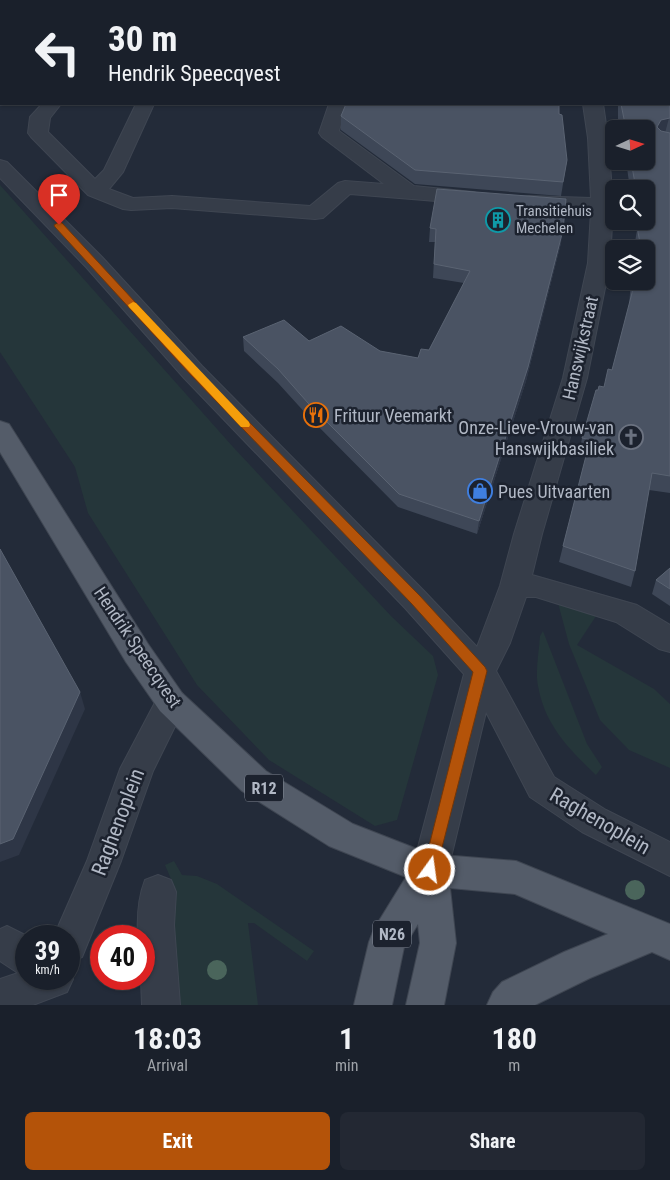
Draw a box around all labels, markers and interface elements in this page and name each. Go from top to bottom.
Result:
text: 30 m [108,19,177,60]
icon: left [25,20,90,85]
text: Hendrik Speecqvest [108,61,280,86]
north arrow [605,120,655,170]
map controls [605,120,655,290]
pin [38,174,80,225]
button: search [605,180,655,230]
icon: arrive [45,181,73,209]
place label: Transitiehuis Mechelen [516,202,592,237]
building icon: Transitiehuis Mechelen [485,207,511,233]
button: layers [605,240,655,290]
street label: Hanswijkstraat [558,294,602,402]
restaurant icon: Frituur Veemarkt [303,402,329,428]
place label: Frituur Veemarkt [334,405,452,426]
place label: Onze-Lieve-Vrouw-van Hanswijkbasiliek [458,417,614,459]
church icon: Onze-Lieve-Vrouw-van Hanswijkbasiliek [618,424,644,450]
shop icon: Pues Uitvaarten [467,478,493,504]
place label: Pues Uitvaarten [498,481,610,502]
street label: Hendrik Speecqvest [90,583,186,711]
street label: Raghenoplein [87,765,149,879]
road number: R12 [245,774,283,801]
street label: Raghenoplein [545,783,655,859]
position arrow [403,843,455,895]
road number: N26 [373,921,411,948]
speed limit sign: 40 [90,925,155,990]
text: 39 [35,937,60,966]
text: km/h [35,963,60,977]
text: 18:03 [133,1021,202,1056]
text: 1 [339,1021,354,1056]
text: 180 [491,1021,537,1056]
text: Arrival [147,1056,188,1075]
text: min [335,1056,358,1075]
text: m [508,1056,520,1075]
button: Exit [25,1112,330,1170]
button: Share [340,1112,645,1170]

